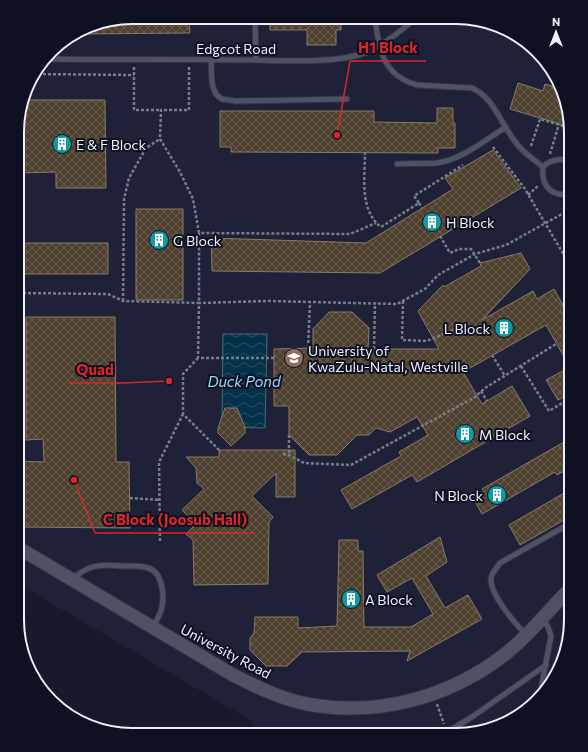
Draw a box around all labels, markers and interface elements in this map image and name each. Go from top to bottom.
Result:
north arrow [536,12,576,52]
text: N [552,15,560,28]
callout: H1 Block [350,34,426,61]
text: H1 Block [358,38,418,56]
street label: Edgcot Road [196,40,276,57]
building icon: E & F Block [51,133,73,155]
place label: E & F Block [76,136,147,153]
building icon: H Block [421,211,443,233]
place label: H Block [446,214,495,231]
building icon: G Block [148,229,170,251]
place label: G Block [173,232,222,249]
building icon: L Block [493,317,515,339]
place label: L Block [444,320,490,337]
place label: University of KwaZulu-Natal, Westville [308,342,468,375]
school or university icon: University of KwaZulu-Natal, Westville [283,347,305,369]
callout: Quad [68,356,122,383]
text: Quad [76,360,114,378]
water label: Duck Pond [207,372,282,390]
building icon: M Block [454,423,476,445]
place label: M Block [479,426,531,443]
building icon: N Block [486,484,508,506]
place label: N Block [434,487,483,504]
callout: C Block (Joosub Hall) [95,506,255,533]
text: C Block (Joosub Hall) [103,510,247,528]
building icon: A Block [340,588,362,610]
place label: A Block [365,591,413,608]
street label: University Road [178,620,274,682]

